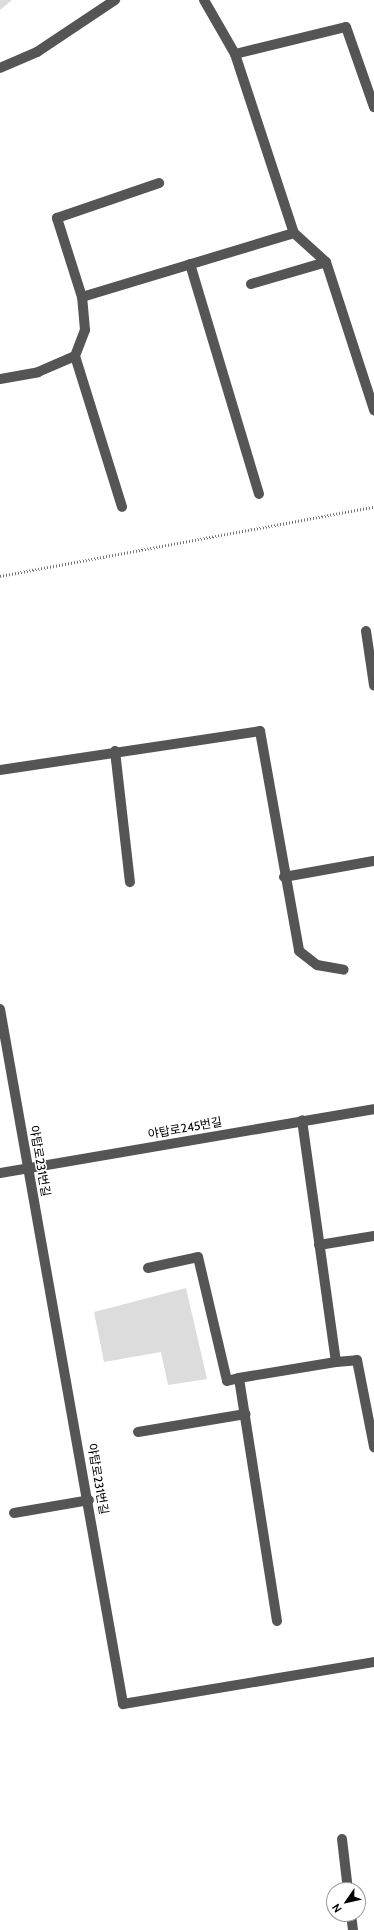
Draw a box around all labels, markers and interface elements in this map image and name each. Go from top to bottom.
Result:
street label: 야탑로245번길 [147,1114,223,1142]
street label: 야탑로231번길 [27,1124,53,1198]
street label: 야탑로231번길 [85,1442,111,1516]
north arrow [326,1882,366,1922]
text: N [329,1901,345,1915]

